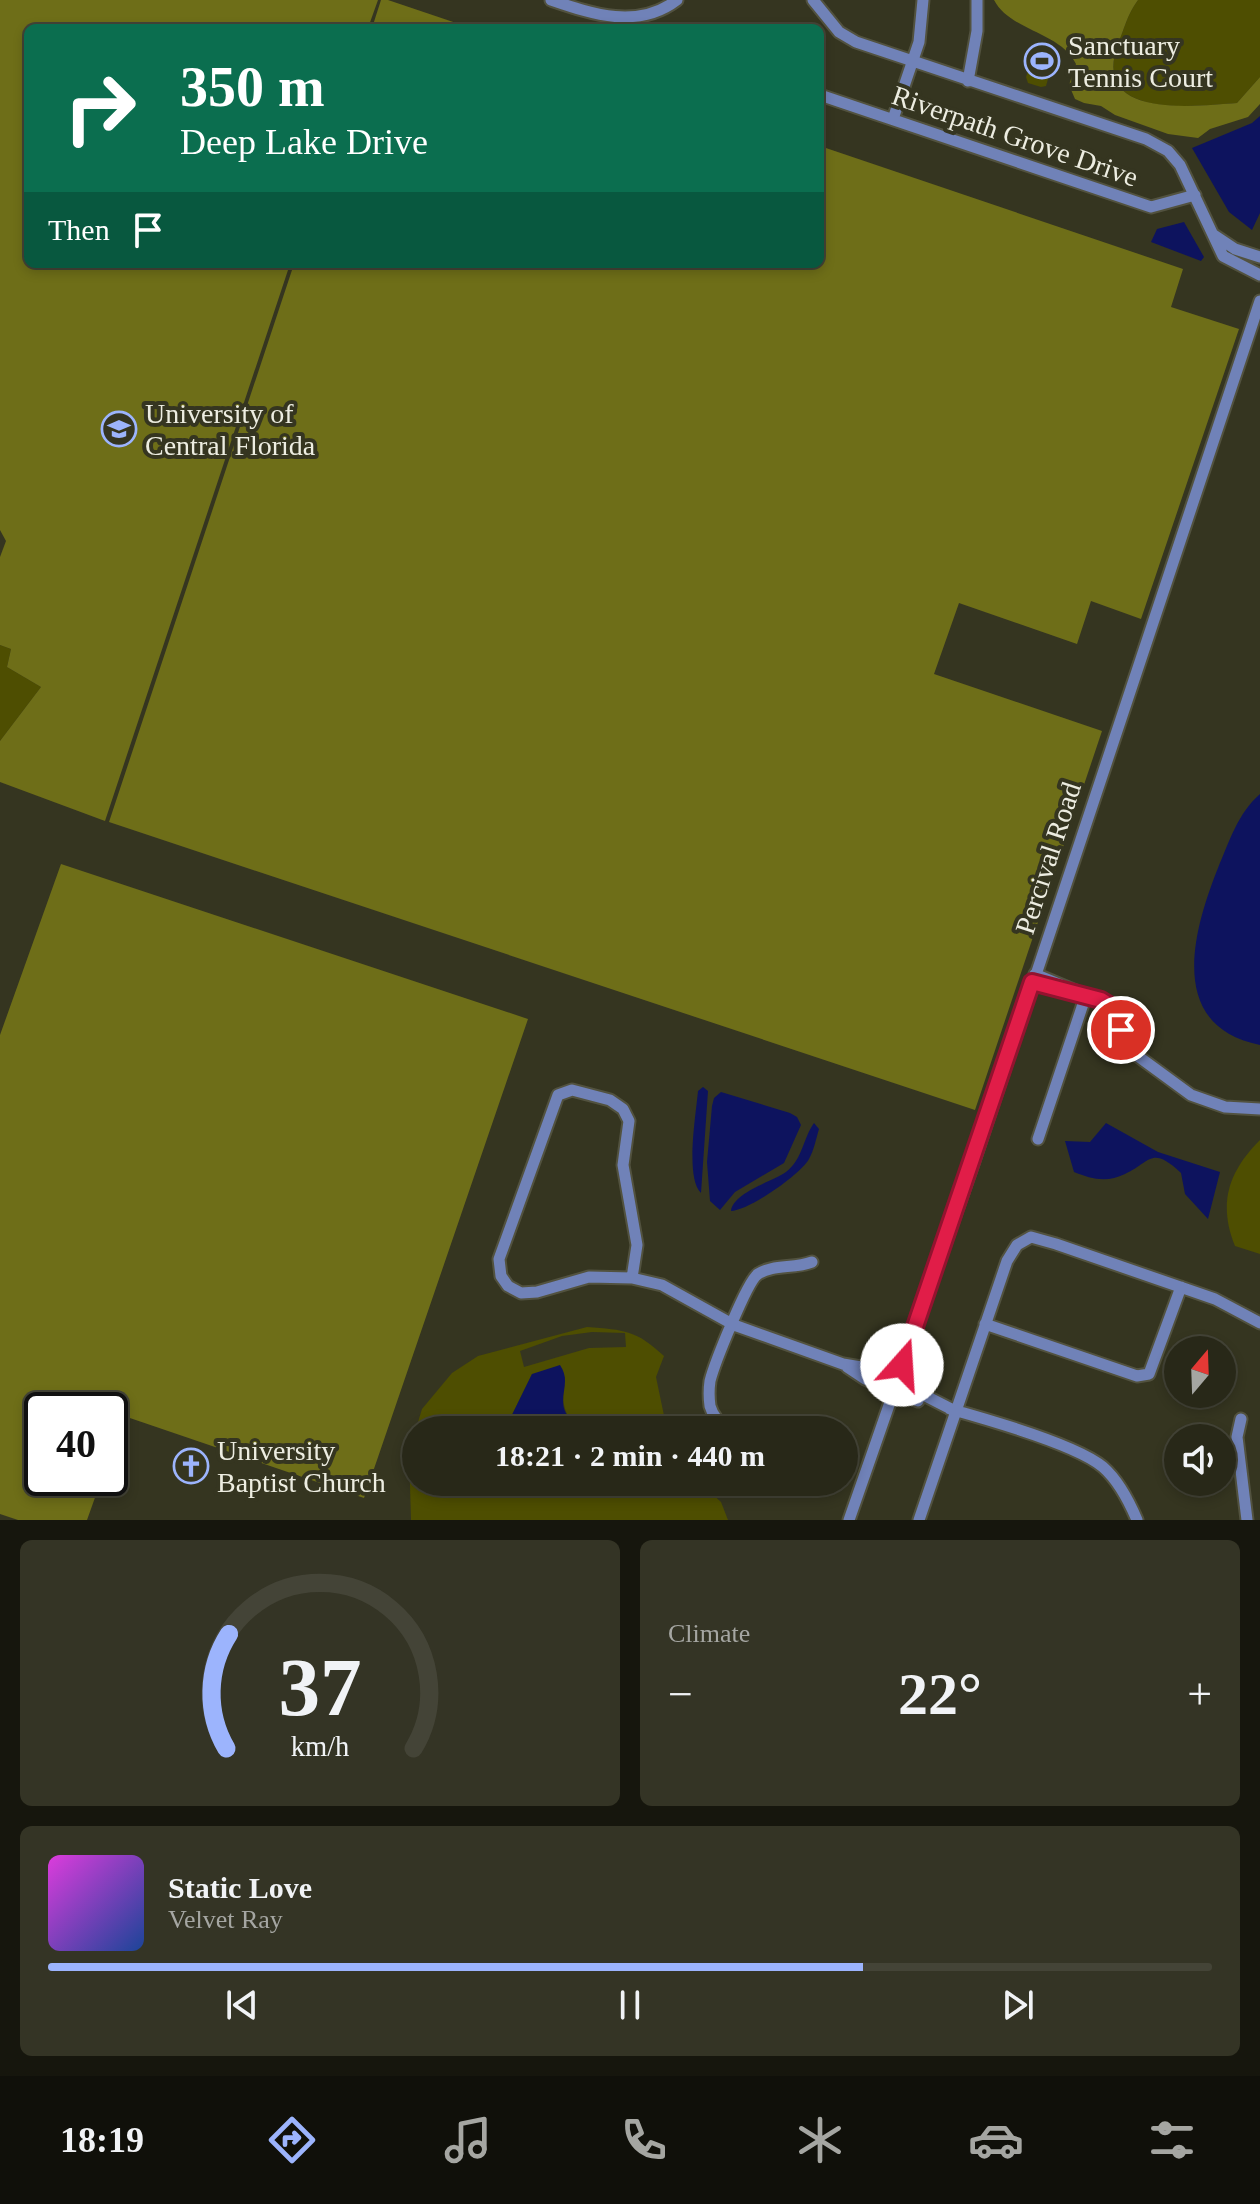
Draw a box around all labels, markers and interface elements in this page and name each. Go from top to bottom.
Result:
place label: Sanctuary Tennis Court [1068,30,1213,93]
sports icon: Sanctuary Tennis Court [1023,42,1061,80]
icon: right [48,56,152,160]
text: 350 m [180,56,325,118]
street label: Riverpath Grove Drive [888,79,1142,193]
text: Deep Lake Drive [180,122,428,162]
icon: arrive [126,208,170,252]
text: Then [48,213,110,246]
place label: University of Central Florida [145,398,316,461]
school or university icon: University of Central Florida [100,410,138,448]
street label: Percival Road [1009,778,1087,938]
pin [1087,996,1155,1064]
icon: arrive [1099,1008,1143,1052]
position arrow [860,1323,944,1407]
north arrow [1164,1336,1236,1408]
map controls [1164,1336,1236,1496]
speed limit sign: 40 [24,1392,128,1496]
button: sound [1164,1424,1236,1496]
place label: University Baptist Church [217,1435,386,1498]
text: 18:21 · 2 min · 440 m [495,1439,765,1472]
church icon: University Baptist Church [172,1447,210,1485]
text: Climate [668,1619,750,1648]
text: 37 [278,1641,362,1733]
text: 22° [898,1661,982,1727]
text: − [668,1670,693,1719]
text: + [1187,1670,1212,1719]
text: km/h [291,1731,349,1762]
text: Static Love [168,1871,312,1904]
text: Velvet Ray [168,1905,283,1934]
icon: previous [220,1983,264,2027]
icon: pause [608,1983,652,2027]
icon: next [996,1983,1040,2027]
icon: directions [264,2112,320,2168]
icon: music [440,2112,496,2168]
icon: phone [616,2112,672,2168]
icon: climate [792,2112,848,2168]
icon: car [968,2112,1024,2168]
icon: filters [1144,2112,1200,2168]
text: 18:19 [60,2120,144,2160]

